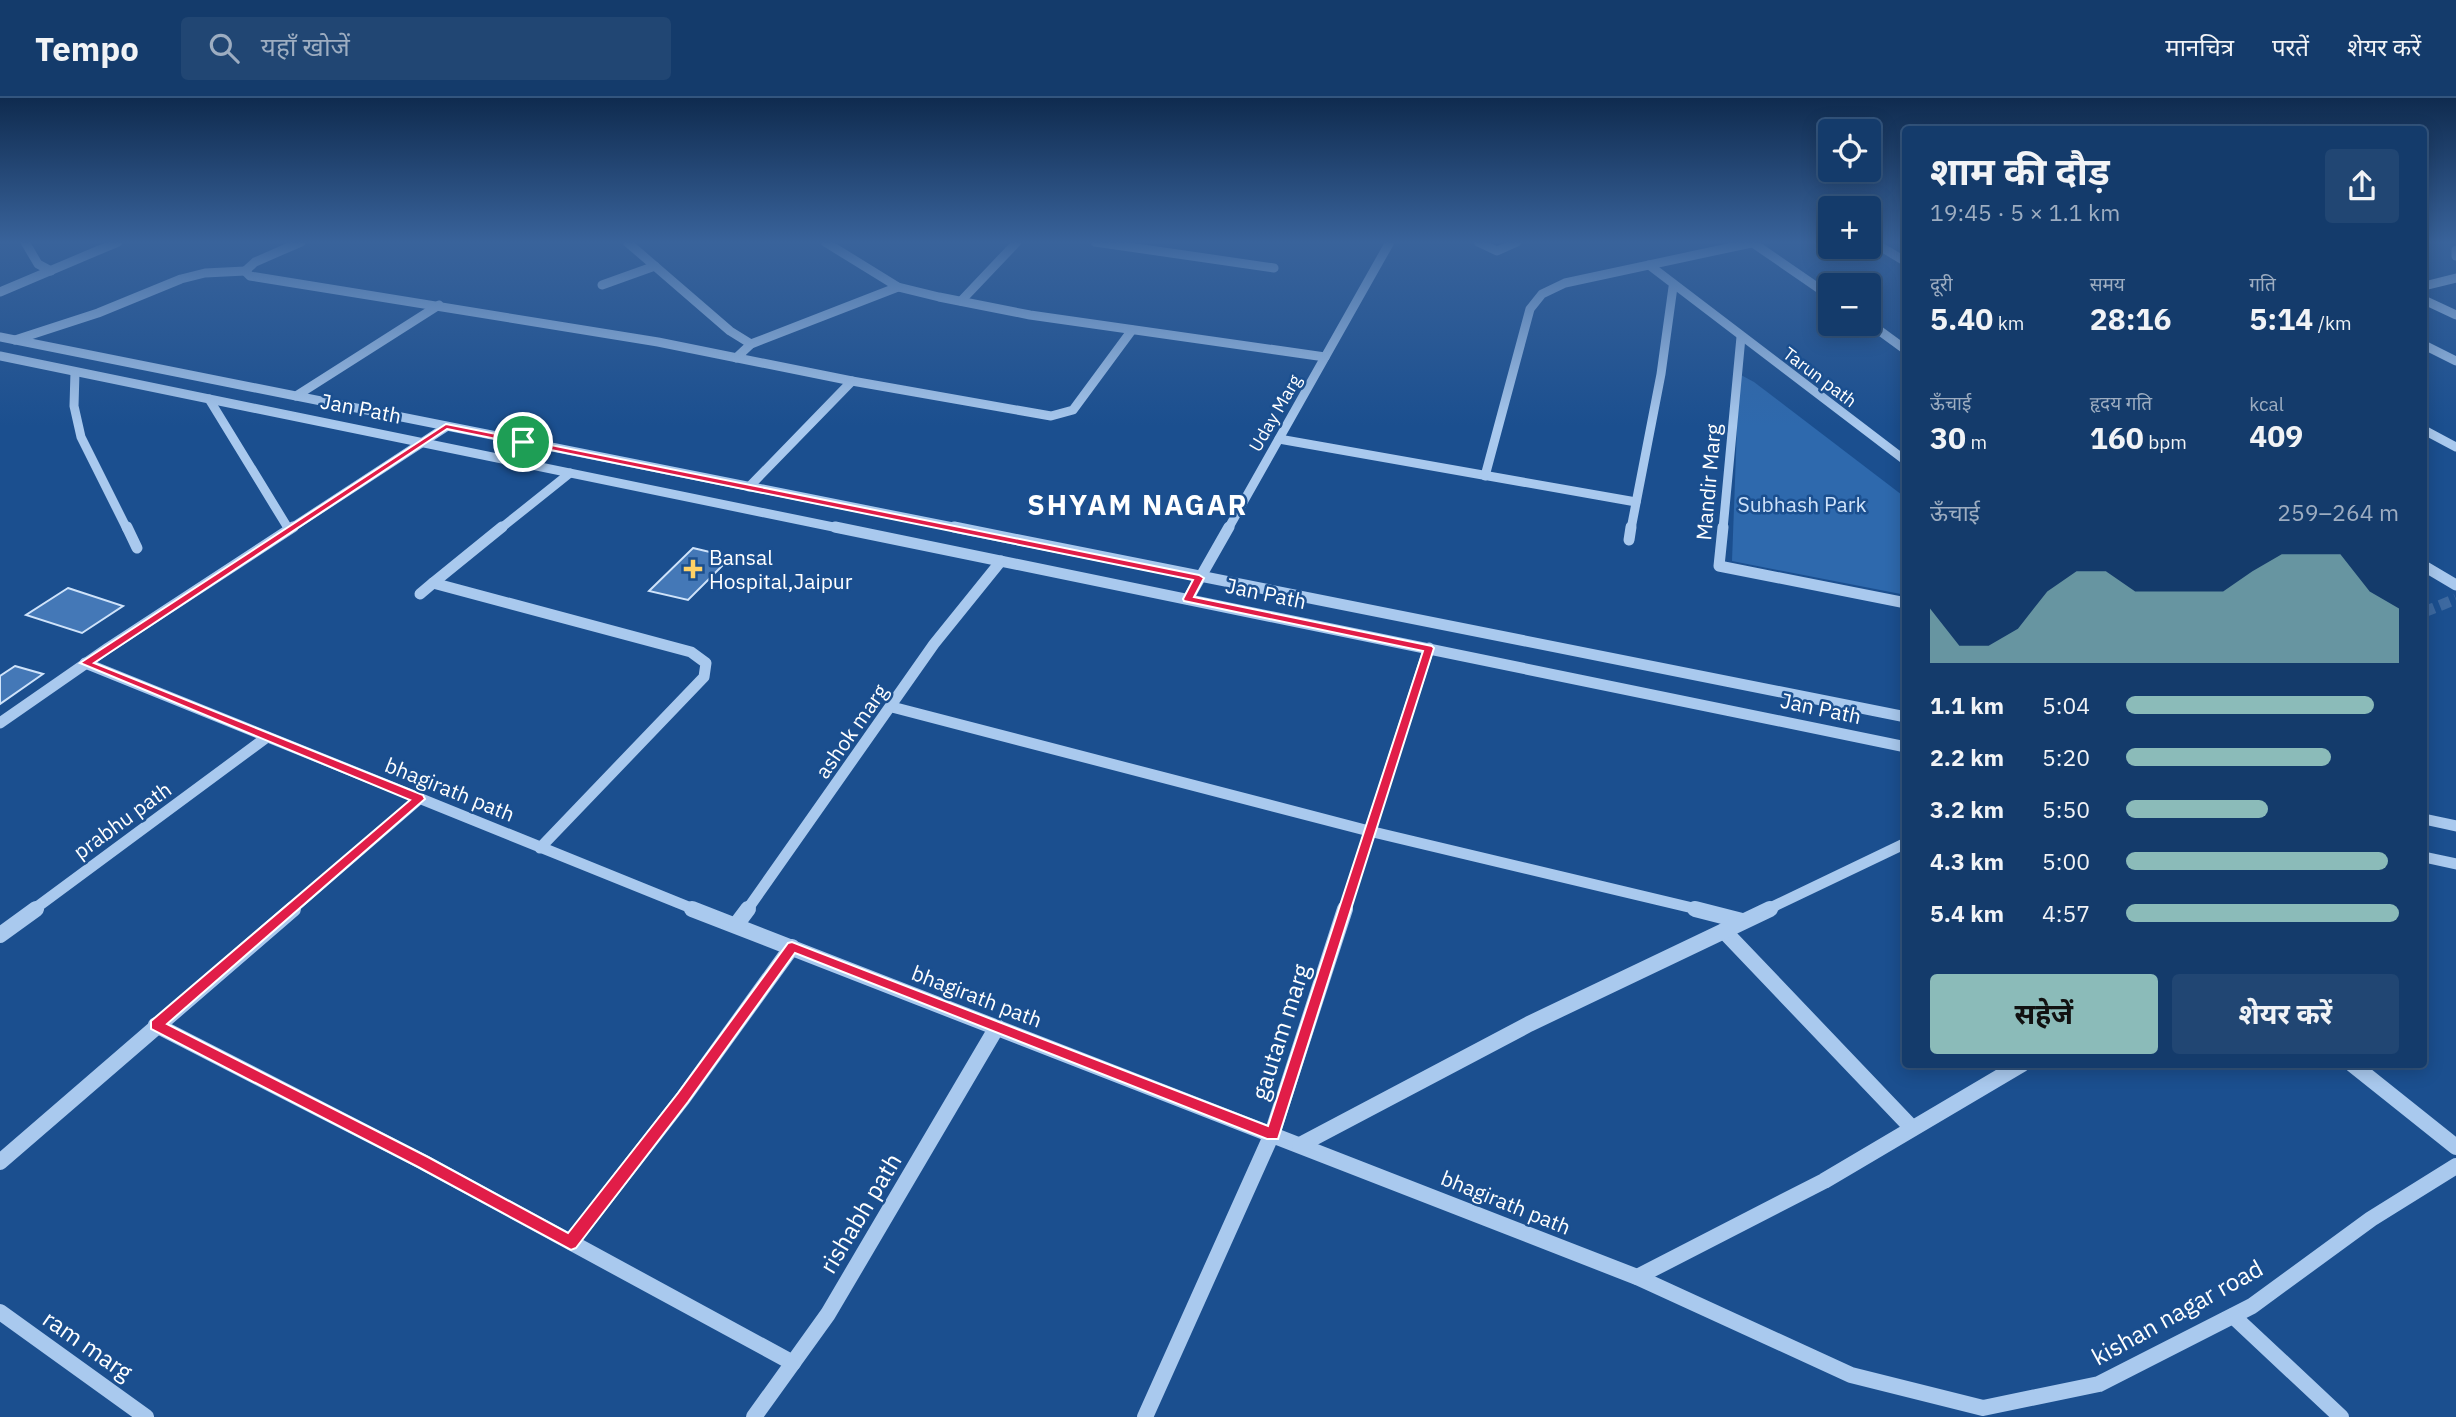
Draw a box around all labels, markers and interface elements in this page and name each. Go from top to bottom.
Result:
search box [181,17,671,80]
text: Tempo [35,27,139,70]
icon: search [205,29,243,67]
text: यहाँ खोजें [261,29,350,63]
text: मानचित्र [2165,31,2234,63]
text: परतें [2272,31,2309,63]
text: शेयर करें [2347,31,2421,63]
map controls [1818,119,1881,336]
button: locate [1818,119,1881,182]
text: शाम की दौड़ [1930,146,2110,195]
button: share [2325,149,2399,223]
button: + [1818,196,1881,259]
text: 19:45 · 5 × 1.1 km [1930,197,2120,227]
text: दूरी [1930,272,1953,296]
text: समय [2090,272,2125,296]
text: गति [2249,272,2276,296]
button: − [1818,273,1881,336]
text: 5.40 [1930,299,1993,338]
text: 28:16 [2090,299,2172,338]
text: 5:14 [2249,299,2313,338]
text: km [1993,311,2024,335]
text: /km [2313,311,2352,335]
street label: Tarun path [1779,342,1861,412]
street label: Uday Marg [1244,370,1307,456]
street label: Jan Path [318,386,404,430]
text: ऊँचाई [1930,391,1971,415]
text: हृदय गति [2090,391,2152,415]
text: kcal [2249,392,2284,416]
pin [493,412,553,472]
text: 409 [2249,416,2303,455]
text: 30 [1930,418,1966,457]
text: 160 [2090,418,2144,457]
icon: arrive [504,423,542,461]
street label: Mandir Marg [1689,423,1727,541]
text: m [1966,430,1987,454]
text: bpm [2144,430,2187,454]
district label: SHYAM NAGAR [1027,486,1249,523]
park label: Subhash Park [1737,490,1867,518]
text: ऊँचाई [1930,497,1980,527]
text: 259–264 m [2277,497,2399,527]
place label: Bansal Hospital,Jaipur [709,543,853,595]
marker: Bansal Hospital,Jaipur [683,559,703,579]
street label: Jan Path [1223,571,1309,615]
street label: ashok marg [808,678,894,784]
street label: Jan Path [1778,686,1864,730]
text: 1.1 km [1930,690,2004,720]
text: 5:04 [2042,690,2090,720]
text: 2.2 km [1930,742,2004,772]
text: 5:20 [2042,742,2090,772]
street label: bhagirath path [381,750,519,828]
street label: prabhu path [67,775,177,865]
text: 3.2 km [1930,794,2004,824]
text: 5:50 [2042,794,2090,824]
text: 4.3 km [1930,846,2004,876]
text: 5:00 [2042,846,2090,876]
text: 5.4 km [1930,898,2004,928]
text: 4:57 [2042,898,2090,928]
street label: bhagirath path [908,958,1046,1034]
street label: gautam marg [1243,959,1317,1104]
button: सहेजें [1930,974,2158,1054]
button: शेयर करें [2172,974,2399,1054]
street label: rishabh path [812,1147,908,1279]
street label: bhagirath path [1437,1163,1575,1241]
street label: kishan nagar road [2086,1252,2268,1372]
street label: ram marg [37,1302,140,1388]

